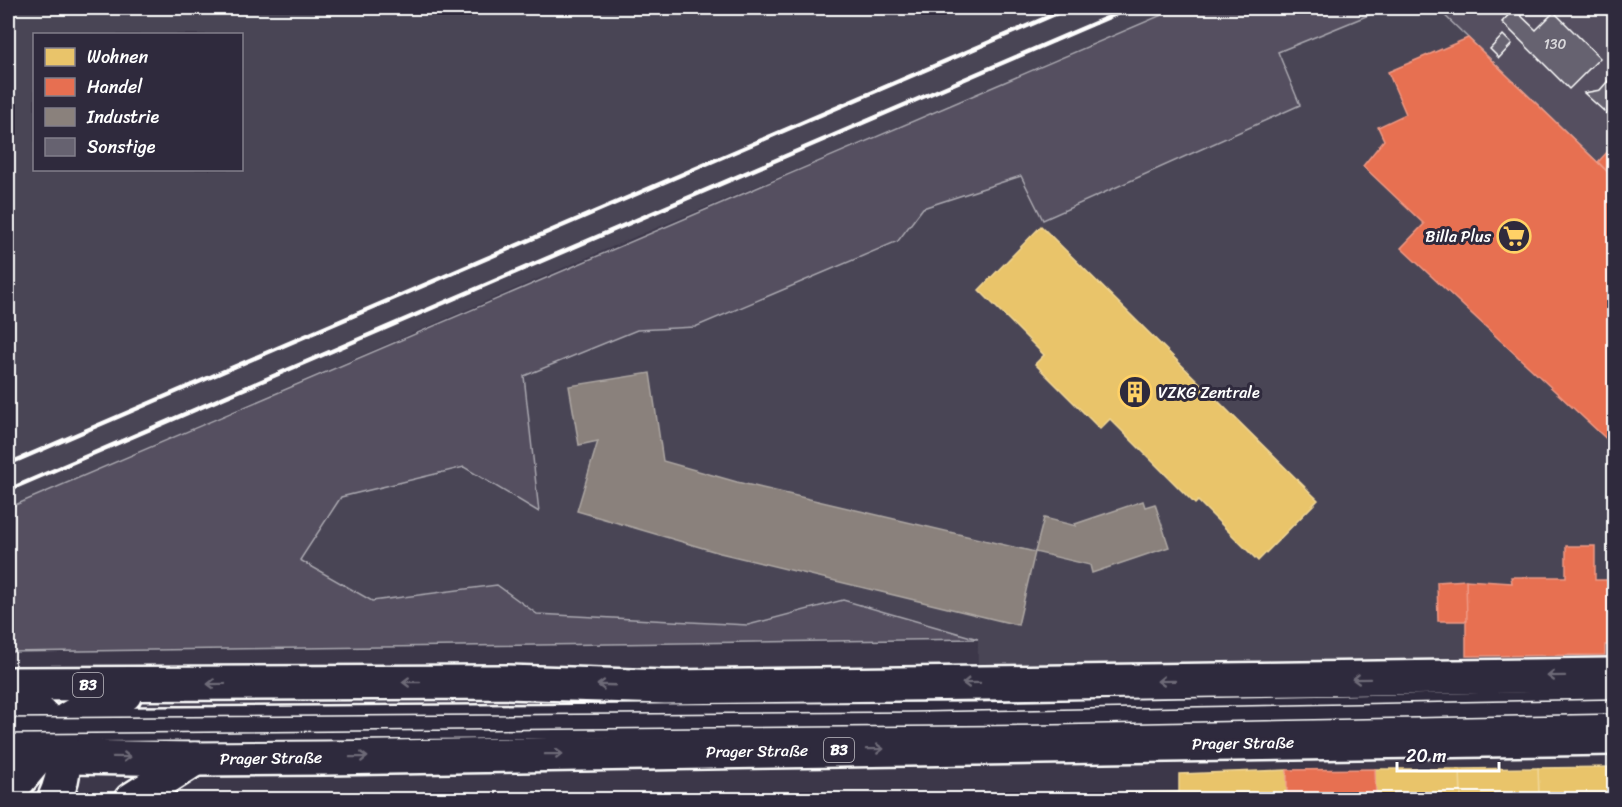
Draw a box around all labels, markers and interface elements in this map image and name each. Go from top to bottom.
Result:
house number: 130 [1544,32,1566,57]
legend [33,33,243,171]
text: Wohnen [87,41,148,73]
text: Handel [87,71,143,103]
text: Industrie [86,101,160,133]
text: Sonstige [87,131,156,163]
supermarket icon: Billa Plus [1496,218,1532,254]
place label: Billa Plus [1425,222,1492,251]
building icon: VZKG Zentrale [1117,374,1153,410]
place label: VZKG Zentrale [1158,378,1260,407]
one-way arrow [1547,670,1567,682]
road number: B3 [73,673,103,697]
one-way arrow [1352,673,1372,684]
one-way arrow [1157,675,1177,687]
one-way arrow [402,676,422,688]
one-way arrow [962,677,982,689]
one-way arrow [207,678,227,690]
one-way arrow [597,679,617,691]
street label: Prager Straße [1192,728,1294,758]
scale bar [1397,735,1499,773]
street label: Prager Straße [706,736,808,766]
road number: B3 [824,738,854,762]
text: 20 m [1406,740,1446,772]
street label: Prager Straße [220,743,322,773]
one-way arrow [864,743,884,755]
one-way arrow [543,748,563,760]
one-way arrow [112,752,132,763]
one-way arrow [349,752,369,763]

